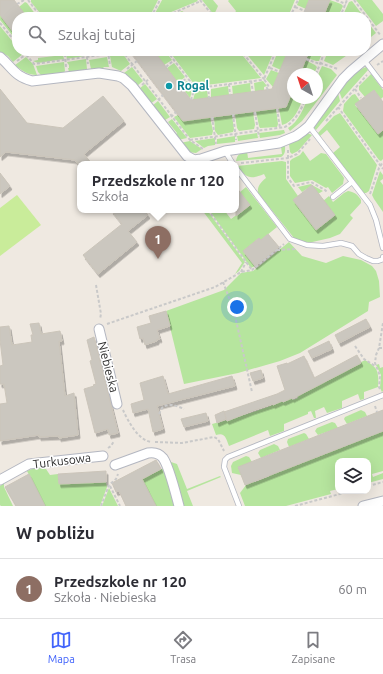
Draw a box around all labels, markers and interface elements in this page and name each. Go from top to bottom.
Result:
search box [12,12,371,56]
icon: search [26,23,48,45]
text: Szukaj tutaj [58,26,135,43]
north arrow [287,68,323,104]
place label: Rogal [177,79,209,92]
marker: Rogal [164,81,174,91]
popup [77,161,239,213]
text: Przedszkole nr 120 [92,172,224,189]
text: Szkoła [92,189,129,203]
pin: 1 [145,226,171,259]
your location [227,297,247,317]
street label: Niebieska [96,340,121,394]
street label: Turkusowa [32,450,92,471]
map controls [335,458,371,494]
button: layers [335,458,371,494]
text: W pobliżu [16,523,95,542]
text: Przedszkole nr 120 [54,573,186,590]
text: 1 [25,582,33,596]
text: 60 m [338,582,367,596]
text: Szkoła · Niebieska [54,590,156,604]
tab: Mapa [48,629,75,665]
tab: Trasa [170,629,196,665]
tab: Zapisane [292,629,335,665]

